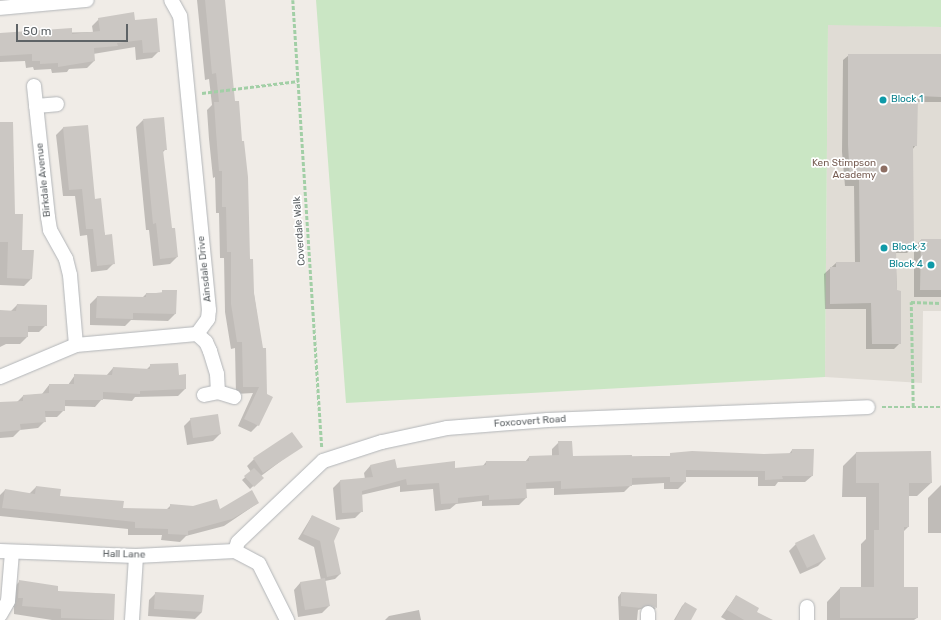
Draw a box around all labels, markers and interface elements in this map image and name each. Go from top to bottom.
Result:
scale bar [18,16,130,42]
text: 50 m [23,24,51,38]
place label: Block 1 [891,94,923,106]
marker: Block 1 [878,95,888,105]
street label: Birkdale Avenue [34,142,54,218]
place label: Ken Stimpson Academy [812,157,876,180]
marker: Ken Stimpson Academy [879,164,889,174]
street label: Coverdale Walk [292,196,308,266]
street label: Ainsdale Drive [196,235,214,303]
place label: Block 3 [892,242,926,254]
marker: Block 3 [879,243,889,253]
place label: Block 4 [889,259,923,271]
marker: Block 4 [926,260,936,270]
street label: Foxcovert Road [493,413,567,431]
street label: Hall Lane [103,549,145,561]

